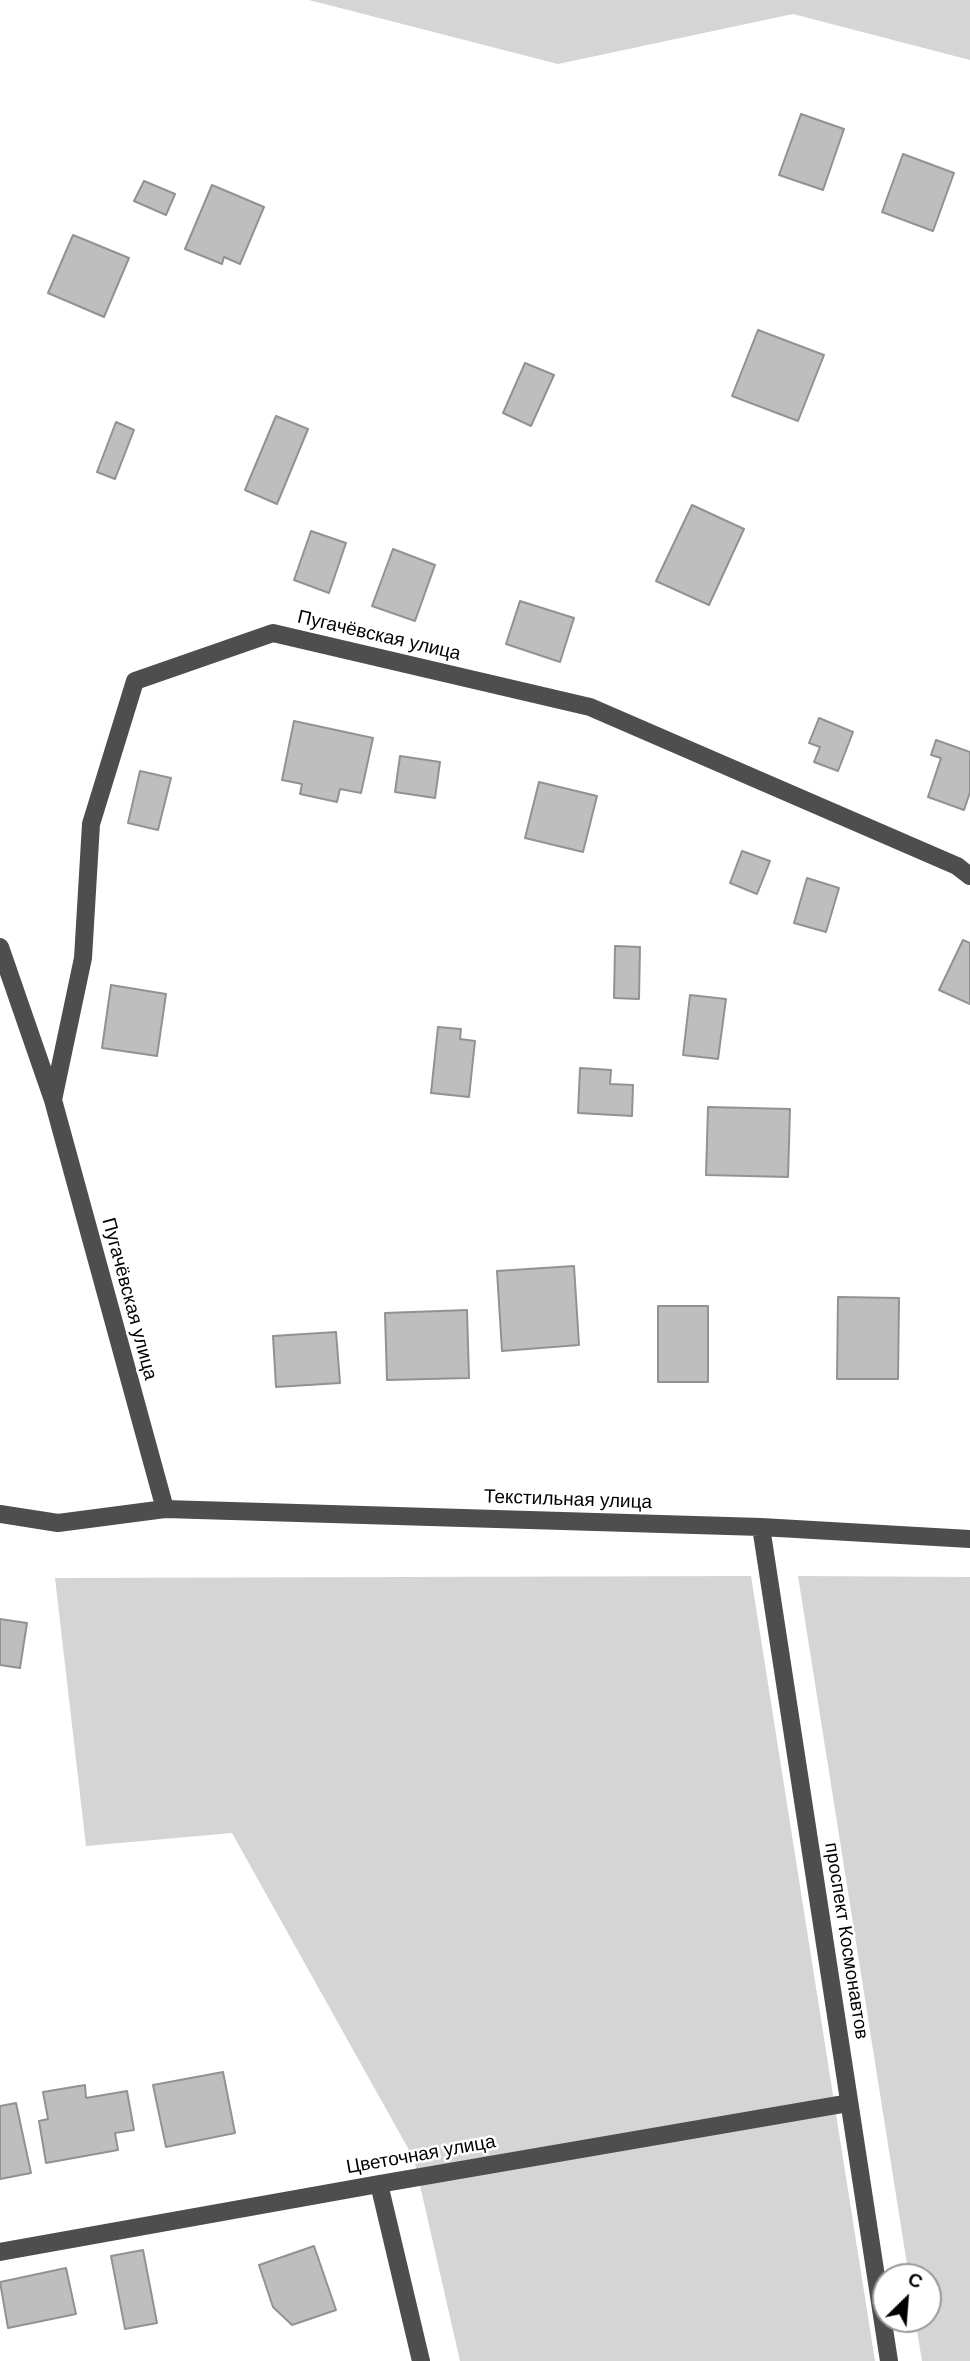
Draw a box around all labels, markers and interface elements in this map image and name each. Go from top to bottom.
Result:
street label: Пугачёвская улица [295,606,463,666]
street label: Пугачёвская улица [96,1216,162,1382]
street label: Текстильная улица [484,1486,652,1514]
street label: проспект Космонавтов [819,1841,873,2041]
street label: Цветочная улица [345,2131,497,2179]
north arrow [872,2263,942,2333]
text: С [905,2268,926,2293]

